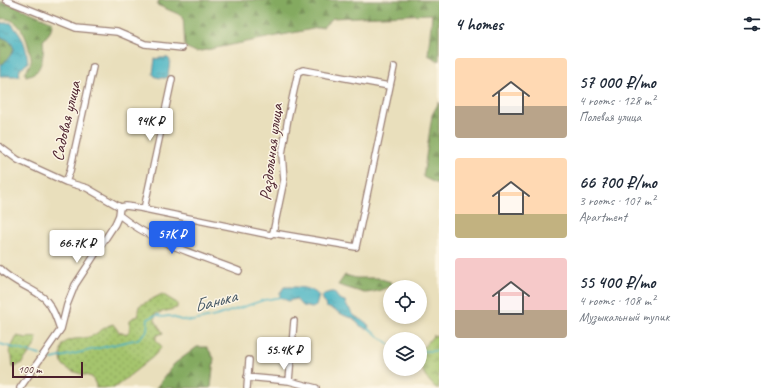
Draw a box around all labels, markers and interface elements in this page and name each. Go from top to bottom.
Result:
icon: filters [741,13,763,35]
text: 4 homes [455,14,503,35]
text: 57 000 ₽/mo [579,72,656,93]
icon: home [487,74,535,122]
street label: Садовая улица [47,77,86,163]
text: 4 rooms · 128 m² [579,93,655,109]
street label: Раздольная улица [255,101,289,202]
pin: 94K ₽ [122,108,178,142]
text: Полевая улица [579,109,641,125]
text: 94K ₽ [136,113,164,129]
text: 66 700 ₽/mo [579,172,657,193]
icon: home [487,174,535,222]
text: 3 rooms · 107 m² [579,193,655,209]
text: Apartment [579,209,627,225]
pin: 57K ₽ [144,221,200,255]
text: 57K ₽ [158,226,186,242]
pin: 66.7K ₽ [40,230,114,264]
text: 66.7K ₽ [58,235,96,251]
text: 55 400 ₽/mo [579,272,656,293]
icon: home [487,274,535,322]
map controls [383,280,427,376]
button: locate [383,280,427,324]
water label: Банька [191,284,240,317]
text: 4 rooms · 108 m² [579,293,655,309]
text: Музыкальный тупик [579,309,670,325]
button: layers [383,332,427,376]
pin: 55.4K ₽ [247,337,321,371]
text: 55.4K ₽ [266,342,302,358]
scale bar [12,360,83,379]
text: 100 m [18,362,42,376]

